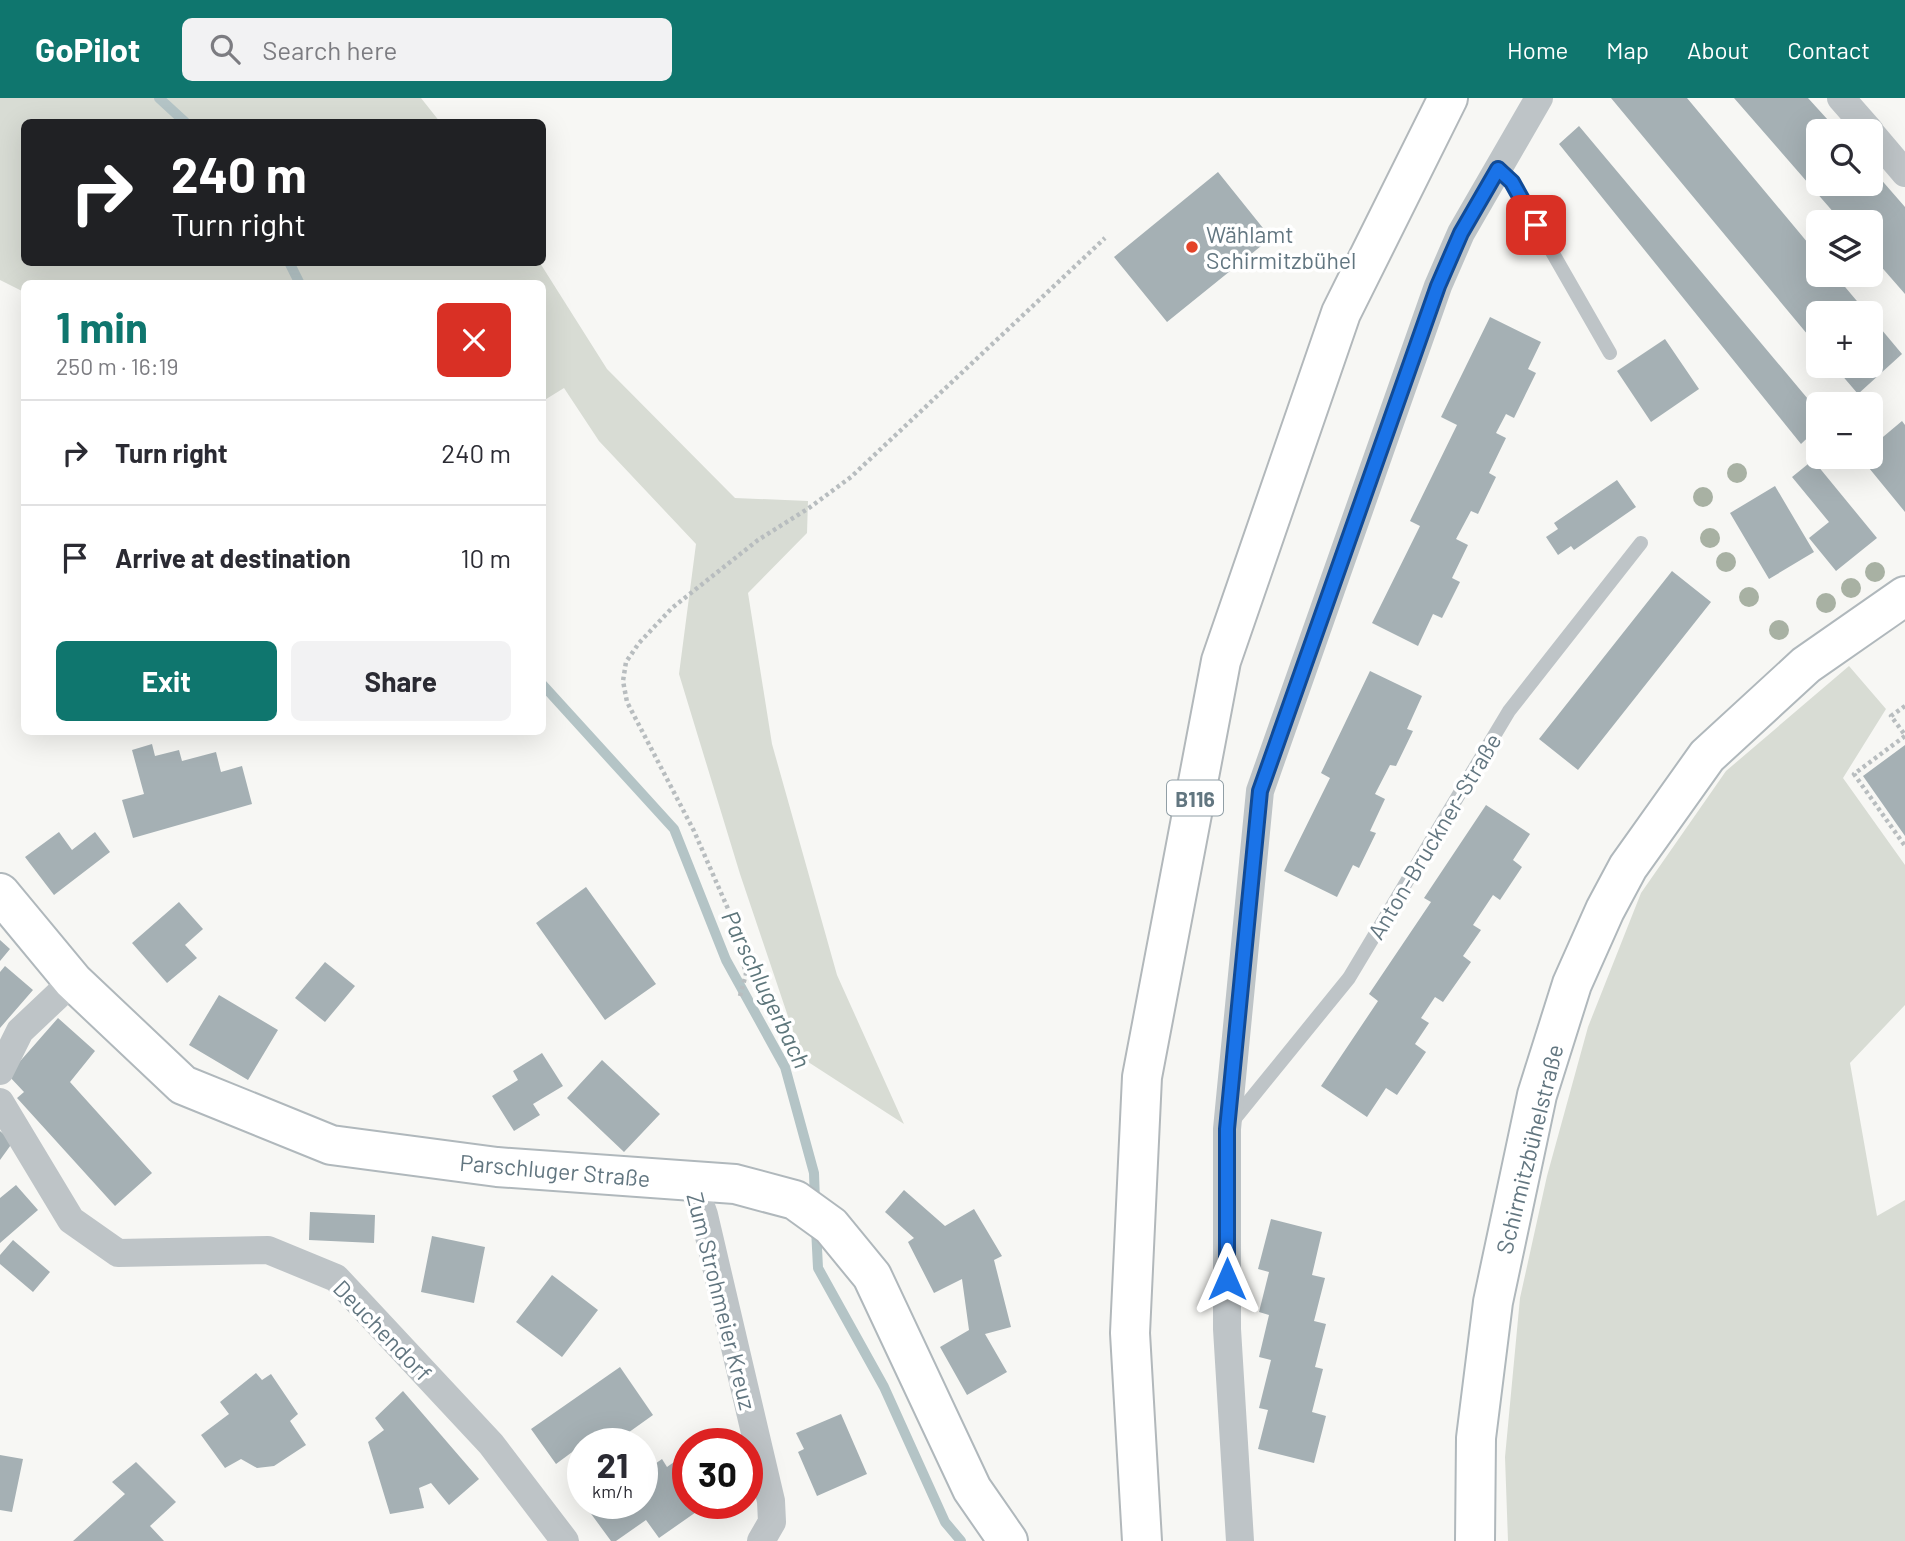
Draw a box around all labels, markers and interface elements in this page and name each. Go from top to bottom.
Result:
search box [182,18,672,81]
text: GoPilot [35,29,140,69]
icon: search [206,30,244,68]
text: Search here [262,34,397,65]
text: Home [1507,35,1568,64]
text: Map [1606,35,1649,64]
text: About [1687,35,1749,64]
text: Contact [1787,35,1870,64]
map controls [1806,119,1883,469]
button: search [1806,119,1883,196]
text: 240 m [171,144,307,203]
icon: right [56,147,147,238]
pin [1506,195,1566,255]
text: Turn right [171,204,306,242]
icon: arrive [1517,206,1555,244]
button: layers [1806,210,1883,287]
place label: Wählamt Schirmitzbühel [1206,220,1356,274]
marker: Wählamt Schirmitzbühel [1184,239,1200,255]
text: 1 min [56,301,148,351]
button: + [1806,301,1883,378]
button: close [437,303,511,377]
text: 250 m · 16:19 [56,352,179,380]
button: − [1806,392,1883,469]
icon: right [56,434,94,472]
text: Turn right [115,437,228,468]
text: 240 m [441,437,511,468]
icon: arrive [56,539,94,577]
text: Arrive at destination [115,542,351,573]
text: 10 m [461,542,511,573]
button: Exit [56,641,277,721]
button: Share [291,641,511,721]
street label: Anton-Bruckner-Straße [1361,728,1507,944]
road number: B116 [1167,780,1223,816]
water label: Parschlugerbach [716,905,818,1073]
street label: Schirmitzbühelstraße [1489,1041,1569,1257]
street label: Parschluger Straße [459,1148,651,1192]
street label: Zum Strohmeier Kreuz [681,1189,763,1413]
position arrow [1190,1242,1264,1316]
street label: Deuchendorf [328,1274,438,1386]
speed limit sign: 30 [672,1428,763,1519]
text: 21 [597,1443,628,1485]
text: km/h [592,1480,633,1502]

